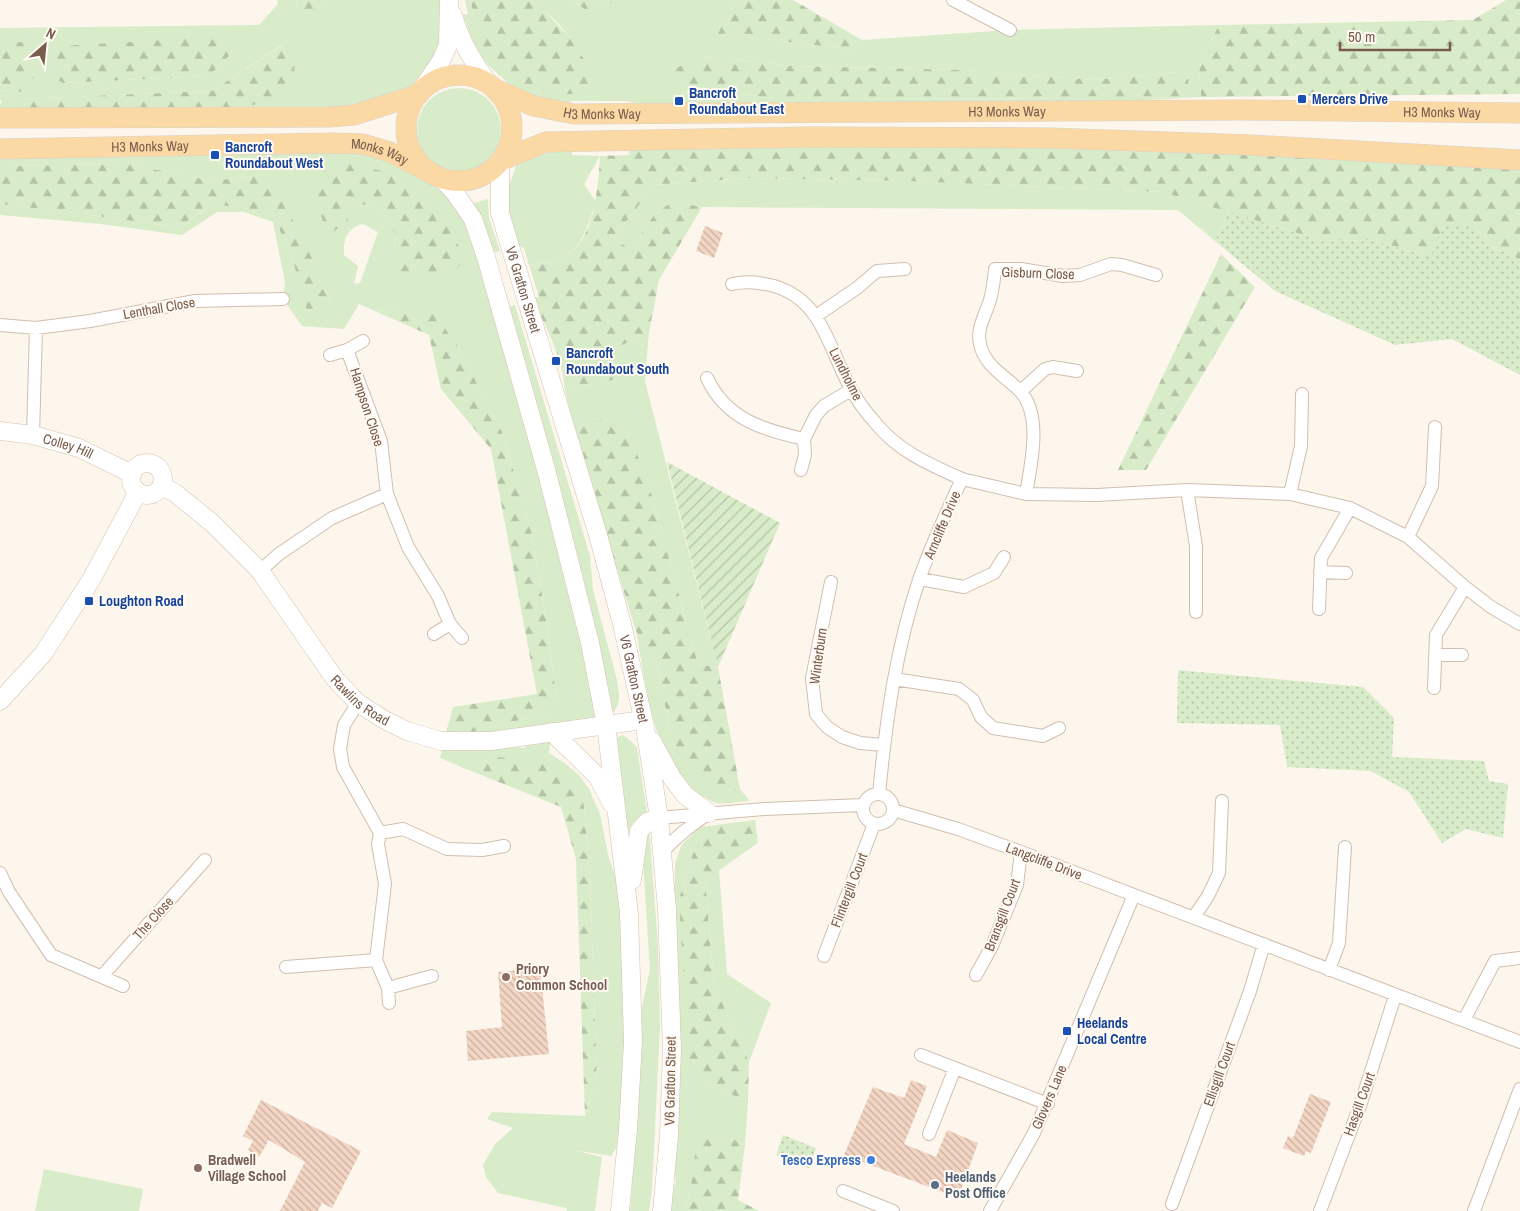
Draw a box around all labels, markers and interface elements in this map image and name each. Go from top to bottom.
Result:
north arrow [20,20,70,70]
scale bar [1340,20,1450,52]
text: N [43,24,59,43]
text: 50 m [1348,26,1375,47]
place label: Bancroft Roundabout East [689,84,784,118]
place label: Mercers Drive [1312,90,1388,108]
marker: Mercers Drive [1296,93,1308,105]
marker: Bancroft Roundabout East [673,95,685,107]
street label: H3 Monks Way [968,102,1046,121]
street label: H3 Monks Way [562,103,641,123]
street label: H3 Monks Way [1403,103,1481,122]
street label: Monks Way [351,135,412,169]
street label: H3 Monks Way [111,137,189,156]
place label: Bancroft Roundabout West [225,138,323,172]
marker: Bancroft Roundabout West [209,149,221,161]
street label: V6 Grafton Street [502,244,545,335]
street label: Gisburn Close [1001,263,1075,283]
street label: Lenthall Close [122,293,196,323]
place label: Bancroft Roundabout South [566,344,669,378]
street label: Lundholme [825,345,867,403]
marker: Bancroft Roundabout South [550,355,562,367]
street label: Hampson Close [346,365,388,449]
street label: Colley Hill [41,429,96,463]
street label: Arncliffe Drive [919,488,964,563]
place label: Loughton Road [99,592,184,610]
marker: Loughton Road [83,595,95,607]
street label: Winterburn [805,627,831,685]
street label: V6 Grafton Street [616,633,653,725]
street label: Rawlins Road [327,671,392,730]
street label: Langcliffe Drive [1003,838,1085,884]
street label: Flintergill Court [827,850,871,930]
street label: Bransgill Court [980,876,1024,954]
street label: The Close [129,893,177,943]
place label: Priory Common School [516,960,607,994]
marker: Priory Common School [500,971,512,983]
place label: Heelands Local Centre [1077,1014,1147,1048]
marker: Heelands Local Centre [1061,1025,1073,1037]
street label: V6 Grafton Street [660,1036,680,1126]
street label: Ellisgill Court [1199,1039,1239,1109]
street label: Glovers Lane [1027,1062,1071,1132]
street label: Hasgill Court [1339,1070,1379,1138]
place label: Bradwell Village School [208,1151,286,1185]
place label: Tesco Express [781,1151,861,1169]
marker: Tesco Express [865,1154,877,1166]
marker: Bradwell Village School [192,1162,204,1174]
place label: Heelands Post Office [945,1168,1006,1202]
marker: Heelands Post Office [929,1179,941,1191]

